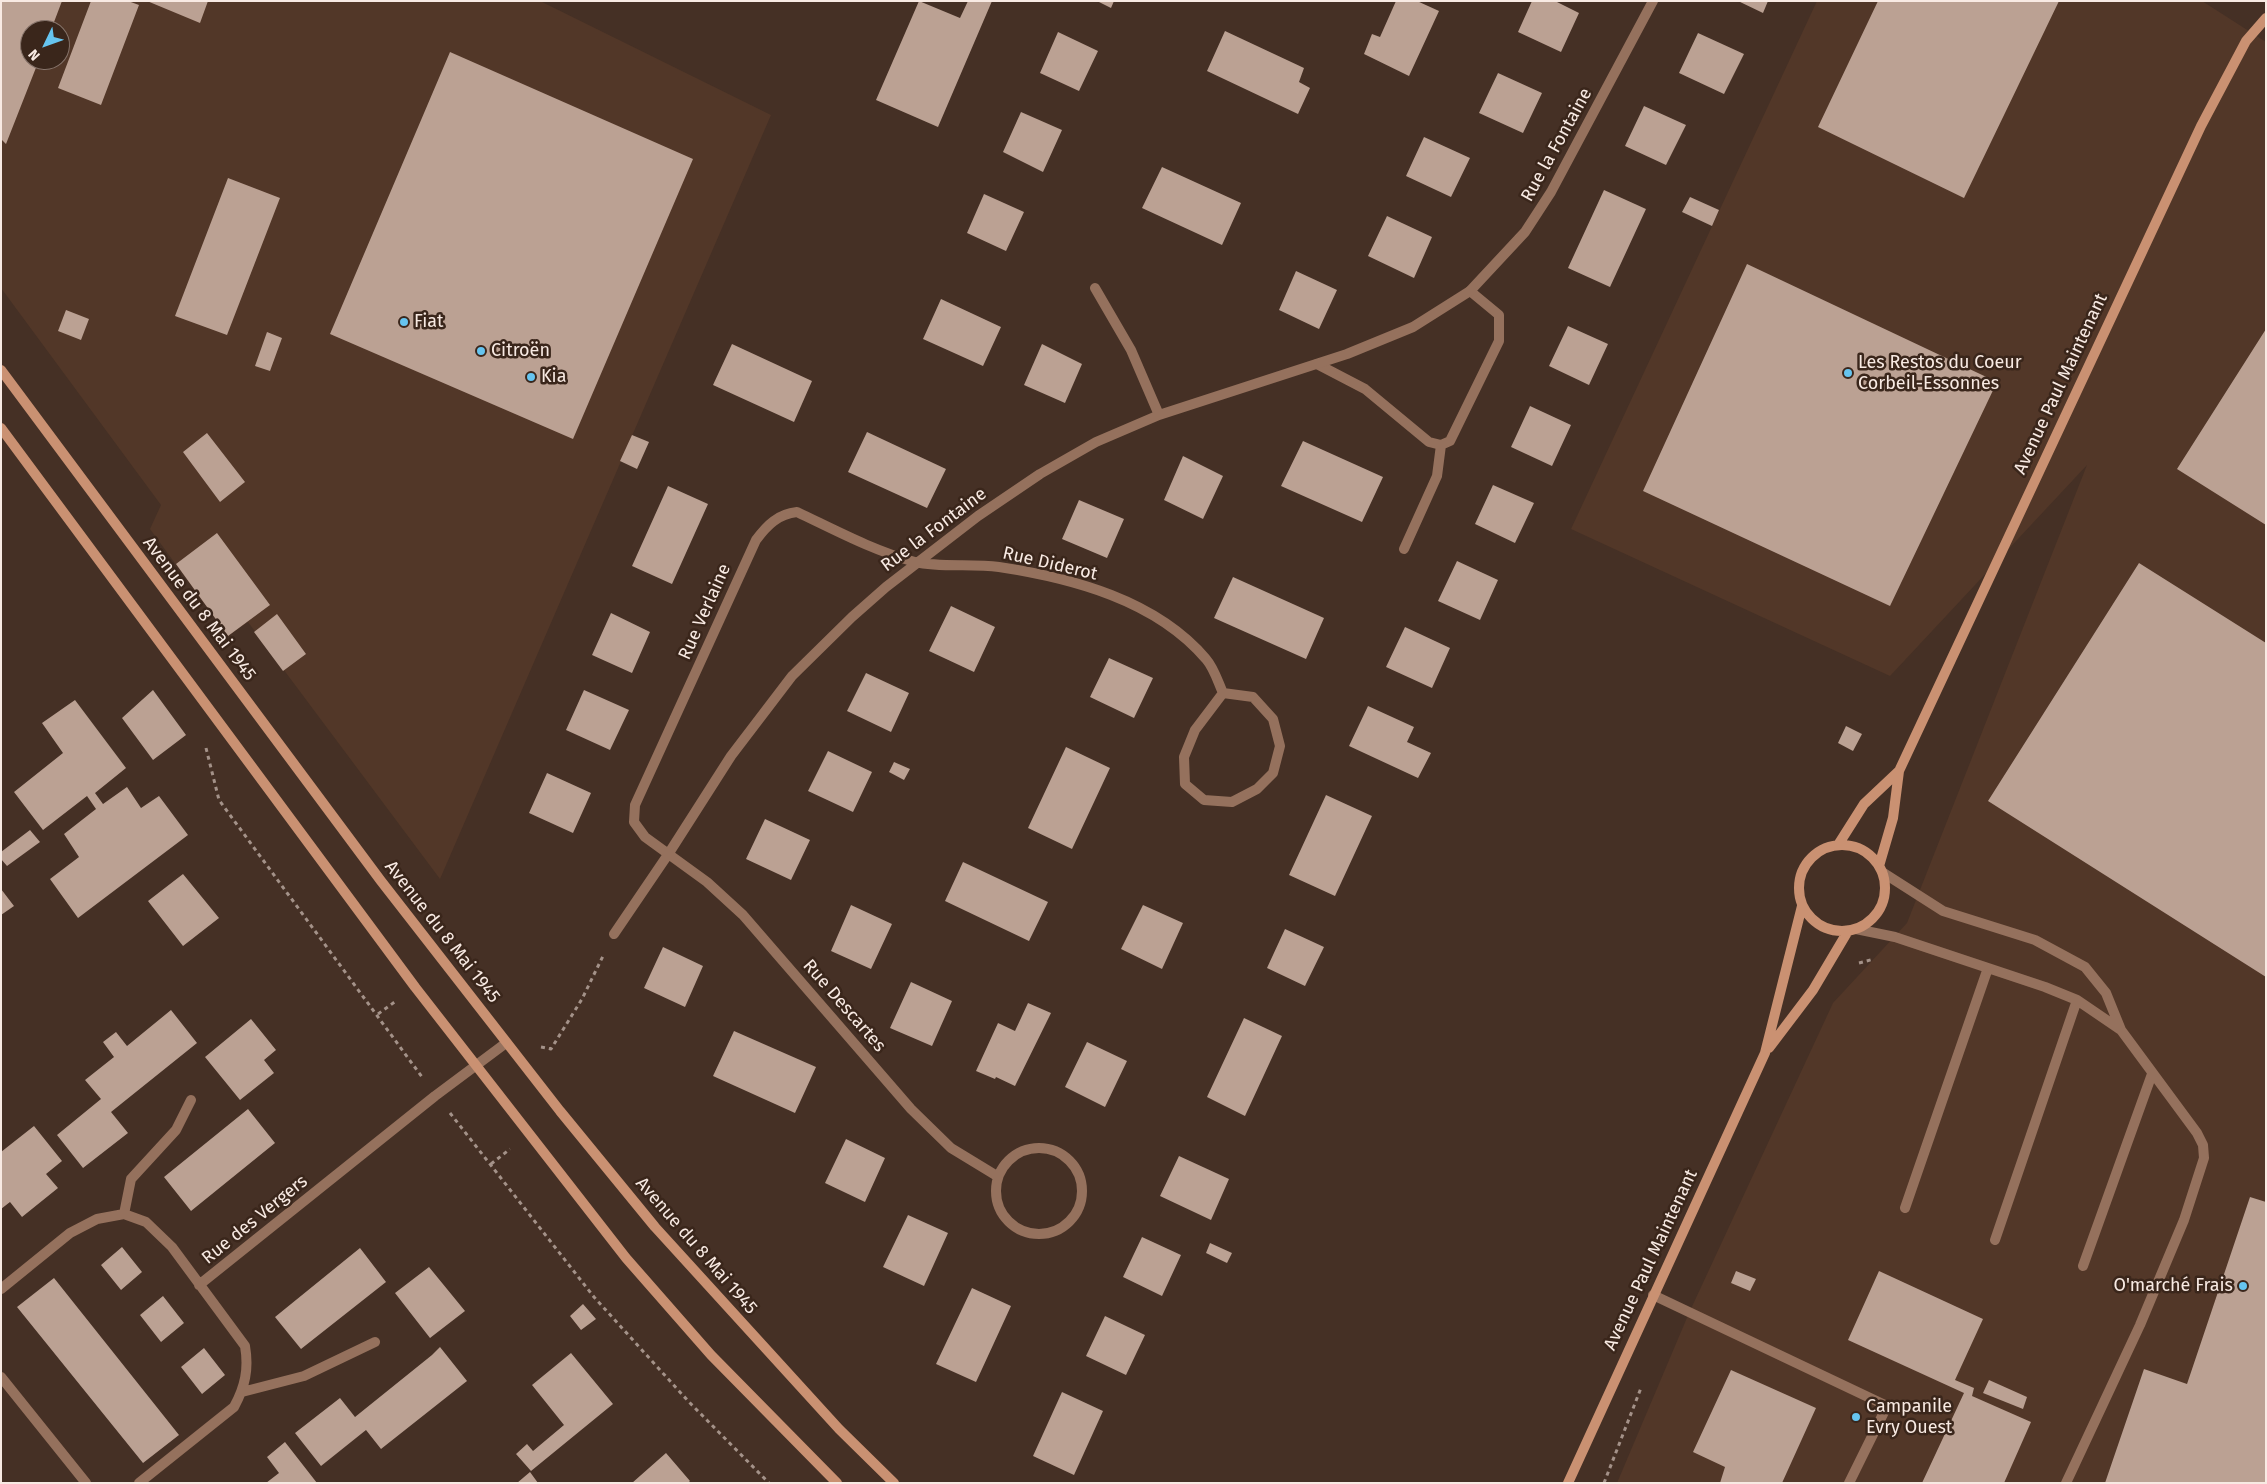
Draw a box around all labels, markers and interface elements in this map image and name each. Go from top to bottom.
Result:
north arrow [20,20,70,70]
text: N [25,46,44,64]
street label: Rue la Fontaine [1517,84,1597,206]
street label: Avenue Paul Maintenant [2010,290,2112,478]
place label: Fiat [414,311,444,333]
marker: Fiat [398,316,410,328]
place label: Citroën [491,340,550,362]
marker: Citroën [475,345,487,357]
place label: Les Restos du Coeur Corbeil-Essonnes [1858,352,2022,394]
place label: Kia [541,366,566,388]
marker: Les Restos du Coeur Corbeil-Essonnes [1842,367,1854,379]
marker: Kia [525,371,537,383]
street label: Rue la Fontaine [877,483,991,577]
street label: Avenue du 8 Mai 1945 [138,533,260,685]
street label: Rue Diderot [1001,543,1099,585]
street label: Rue Verlaine [674,561,736,663]
street label: Avenue du 8 Mai 1945 [380,857,504,1007]
street label: Rue Descartes [798,955,890,1057]
street label: Avenue Paul Maintenant [1600,1166,1702,1354]
street label: Rue des Vergers [198,1171,312,1269]
street label: Avenue du 8 Mai 1945 [631,1173,761,1319]
place label: O'marché Frais [2113,1275,2233,1297]
marker: O'marché Frais [2237,1280,2249,1292]
place label: Campanile Evry Ouest [1866,1396,1952,1438]
marker: Campanile Evry Ouest [1850,1411,1862,1423]

